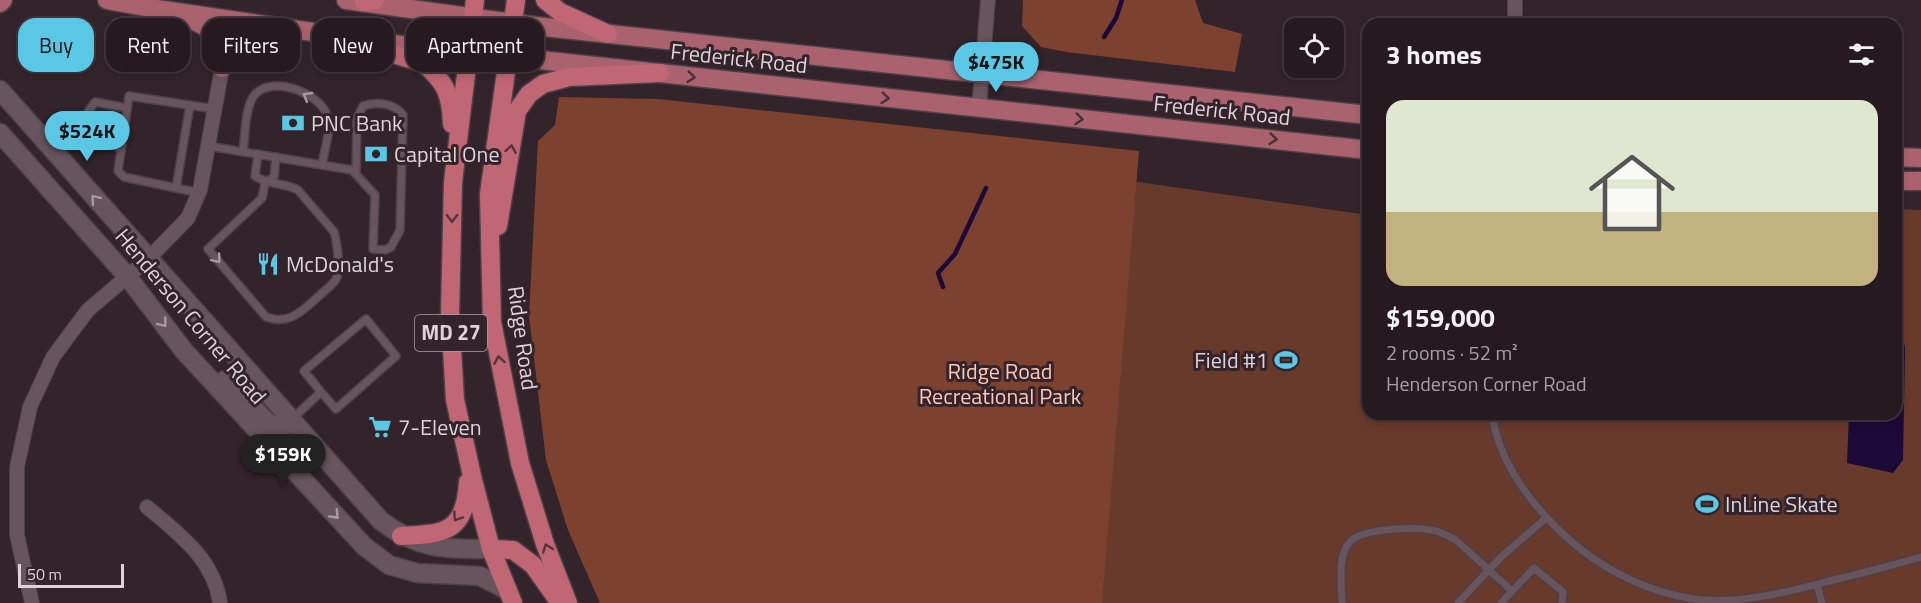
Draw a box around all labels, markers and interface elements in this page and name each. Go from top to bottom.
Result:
chip: Buy [18,18,94,72]
chip: Rent [106,18,190,72]
chip: Filters [202,18,300,72]
chip: New [312,18,394,72]
chip: Apartment [406,18,544,72]
map controls [1284,18,1344,78]
button: locate [1284,18,1344,78]
street label: Frederick Road [669,34,809,82]
text: 3 homes [1386,35,1482,74]
icon: filters [1845,38,1878,71]
pin: $475K [954,42,1038,93]
text: $475K [968,46,1024,77]
one-way arrow [687,70,696,82]
street label: Frederick Road [1152,86,1292,134]
one-way arrow [881,91,890,104]
one-way arrow [303,92,313,103]
place label: PNC Bank [311,106,403,140]
bank icon: PNC Bank [280,110,306,136]
pin: $524K [45,111,129,162]
one-way arrow [1075,112,1084,124]
text: $524K [59,115,115,146]
one-way arrow [1269,132,1278,145]
place label: Capital One [394,137,500,171]
icon: home [1578,139,1686,247]
bank icon: Capital One [363,141,389,167]
one-way arrow [504,144,517,154]
one-way arrow [91,195,102,206]
one-way arrow [446,213,459,222]
street label: Henderson Corner Road [107,221,275,411]
place label: McDonald's [286,247,394,281]
restaurant icon: McDonald's [255,251,281,277]
one-way arrow [209,252,220,263]
street label: Ridge Road [499,284,547,392]
text: $159,000 [1386,298,1495,337]
road number: MD 27 [415,315,487,351]
one-way arrow [155,316,166,327]
text: 2 rooms · 52 m² [1386,337,1518,368]
place label: Field #1 [1194,343,1268,377]
sports icon: Field #1 [1273,347,1299,373]
park label: Ridge Road Recreational Park [919,354,1082,413]
one-way arrow [493,355,506,365]
text: Henderson Corner Road [1386,368,1586,399]
place label: 7-Eleven [398,410,481,444]
supermarket icon: 7-Eleven [367,414,393,440]
pin: $159K [241,434,325,485]
text: $159K [255,438,311,469]
place label: InLine Skate [1725,487,1838,521]
sports icon: InLine Skate [1694,491,1720,517]
one-way arrow [328,508,339,519]
one-way arrow [453,511,464,522]
one-way arrow [542,544,555,554]
scale bar [18,561,124,588]
text: 50 m [27,562,62,586]

